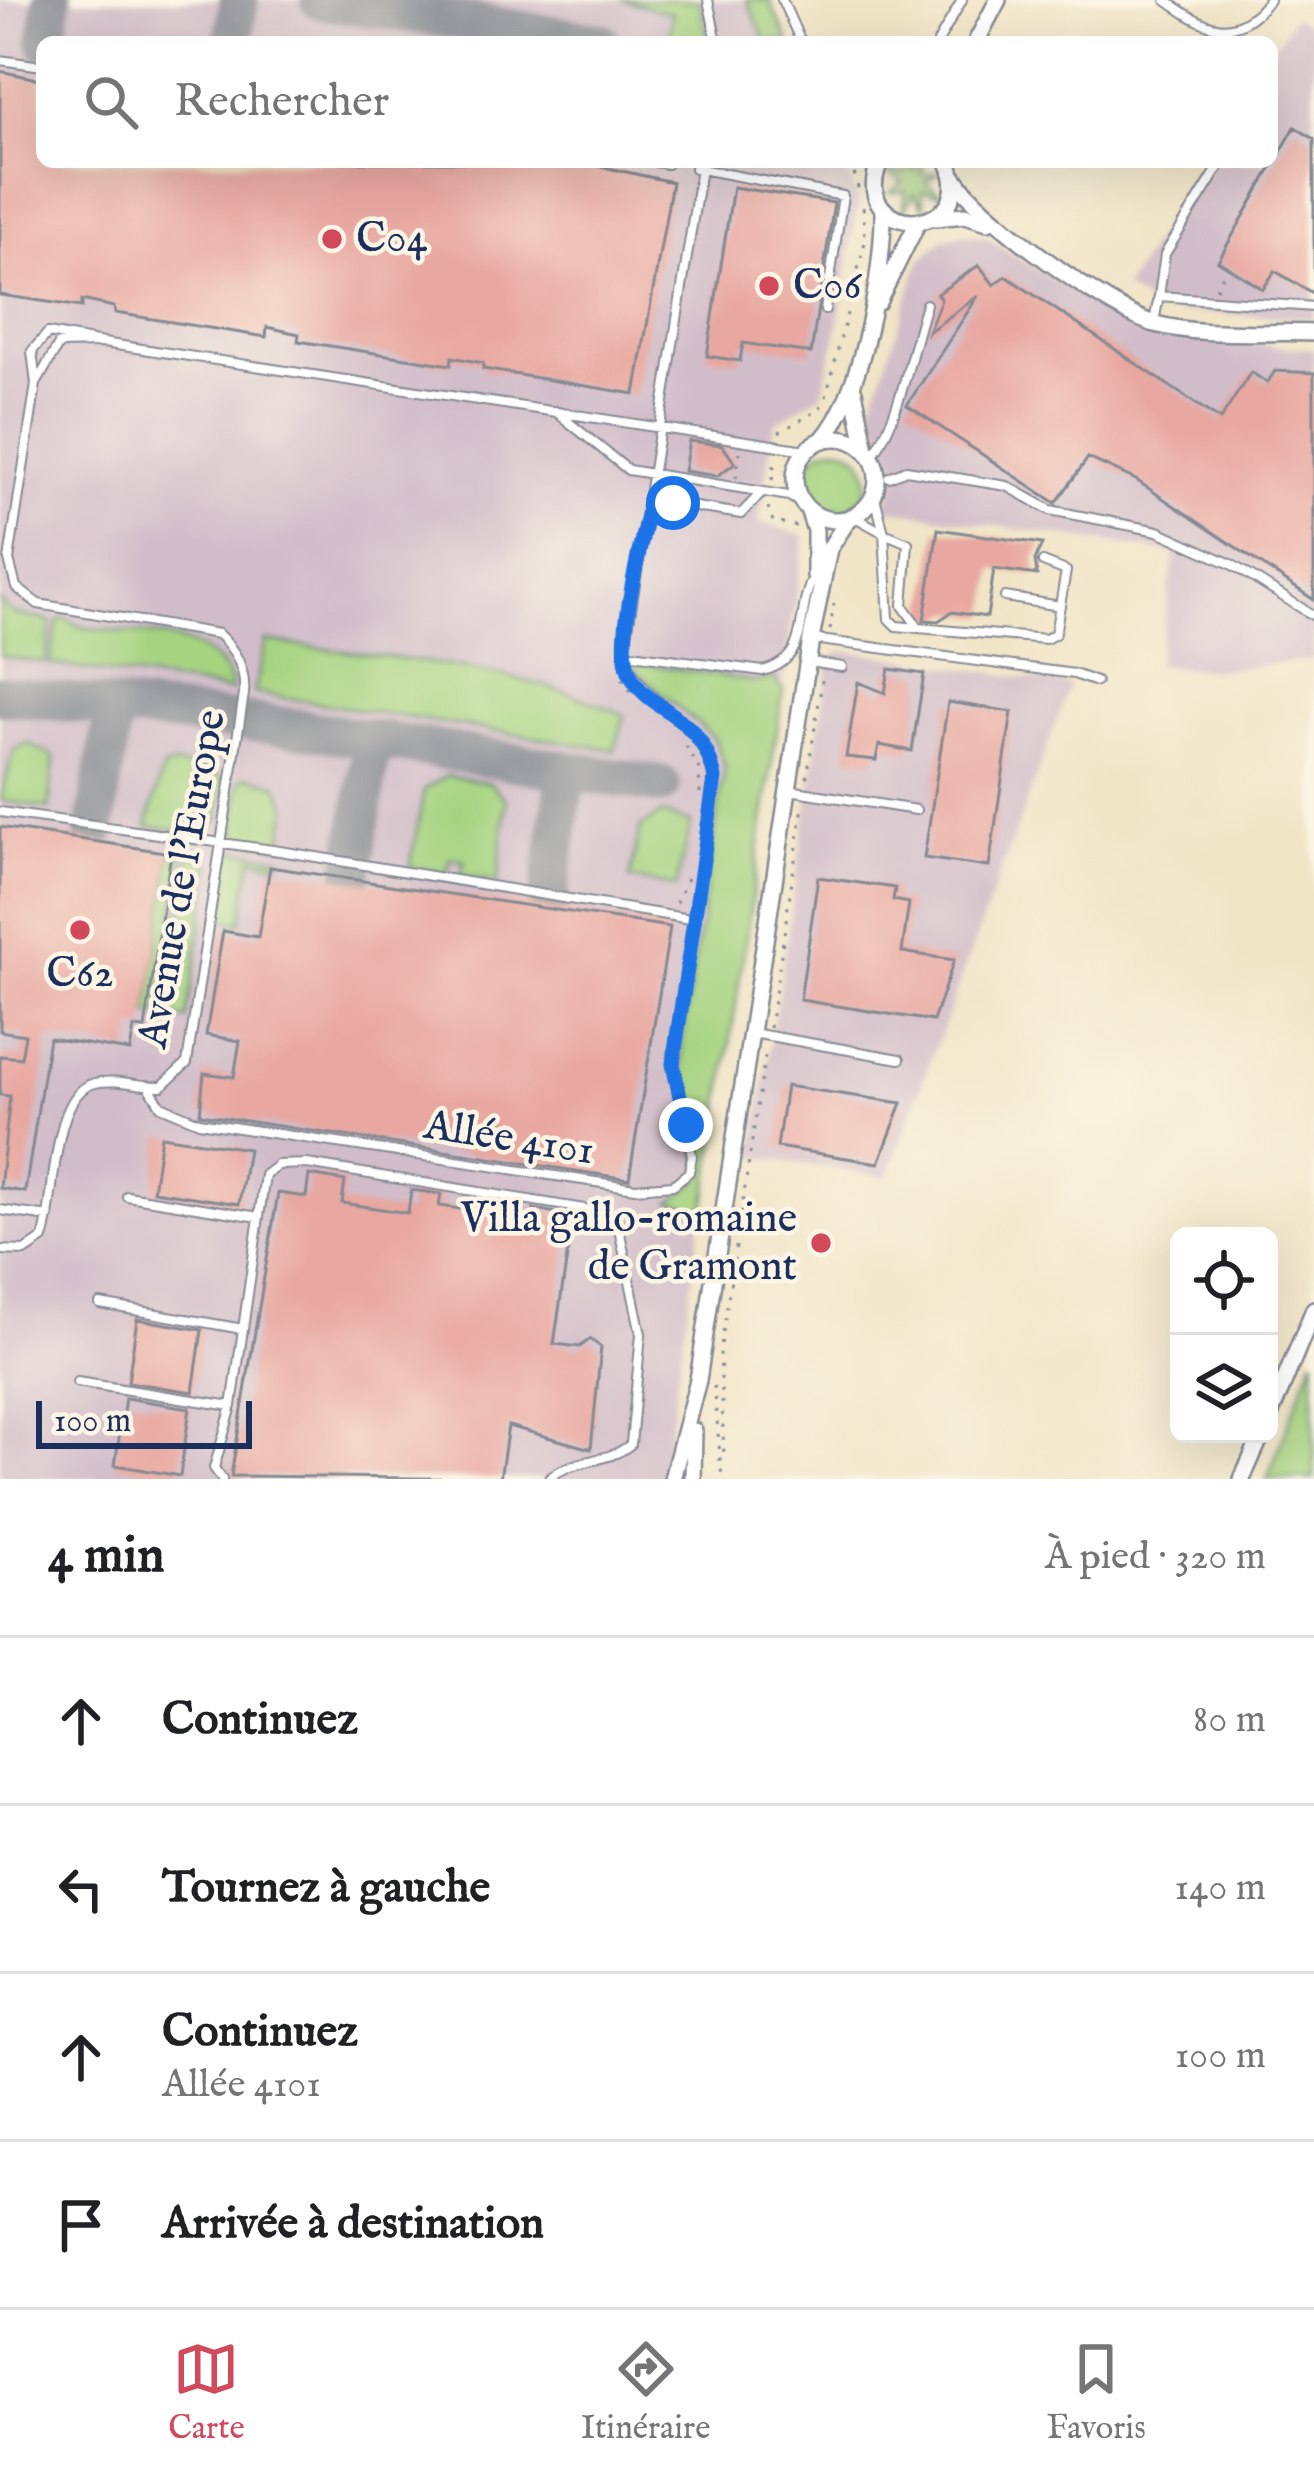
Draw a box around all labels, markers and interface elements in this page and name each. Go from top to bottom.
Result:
search box [36,36,1278,168]
icon: search [78,69,144,135]
text: Rechercher [174,74,389,131]
place label: C04 [356,213,428,266]
marker: C04 [319,226,345,252]
place label: C06 [793,260,863,313]
marker: C06 [756,273,782,299]
route start [646,476,700,530]
street label: Avenue de l'Europe [127,706,239,1053]
marker: C62 [67,917,93,943]
place label: C62 [46,948,114,1001]
route end [659,1098,713,1152]
street label: Allée 4101 [419,1099,598,1179]
place label: Villa gallo-romaine de Gramont [460,1193,797,1294]
map controls [1170,1227,1278,1443]
button: locate [1170,1227,1278,1335]
marker: Villa gallo-romaine de Gramont [808,1230,834,1256]
button: layers [1170,1335,1278,1443]
scale bar [36,1395,252,1448]
text: 100 m [54,1401,131,1443]
text: 4 min [48,1525,164,1590]
text: À pied · 320 m [1045,1533,1266,1582]
icon: ahead [48,1688,114,1754]
text: Continuez [162,1692,358,1749]
text: 80 m [1193,1696,1266,1745]
icon: left [48,1856,114,1922]
text: Tournez à gauche [162,1860,490,1917]
text: 140 m [1175,1864,1266,1913]
text: Continuez [162,2004,358,2061]
icon: ahead [48,2024,114,2090]
text: 100 m [1175,2032,1266,2081]
text: Allée 4101 [162,2061,321,2110]
icon: arrive [48,2192,114,2258]
text: Arrivée à destination [162,2196,544,2253]
tab: Carte [168,2336,245,2450]
tab: Itinéraire [581,2336,710,2450]
tab: Favoris [1047,2336,1146,2450]

